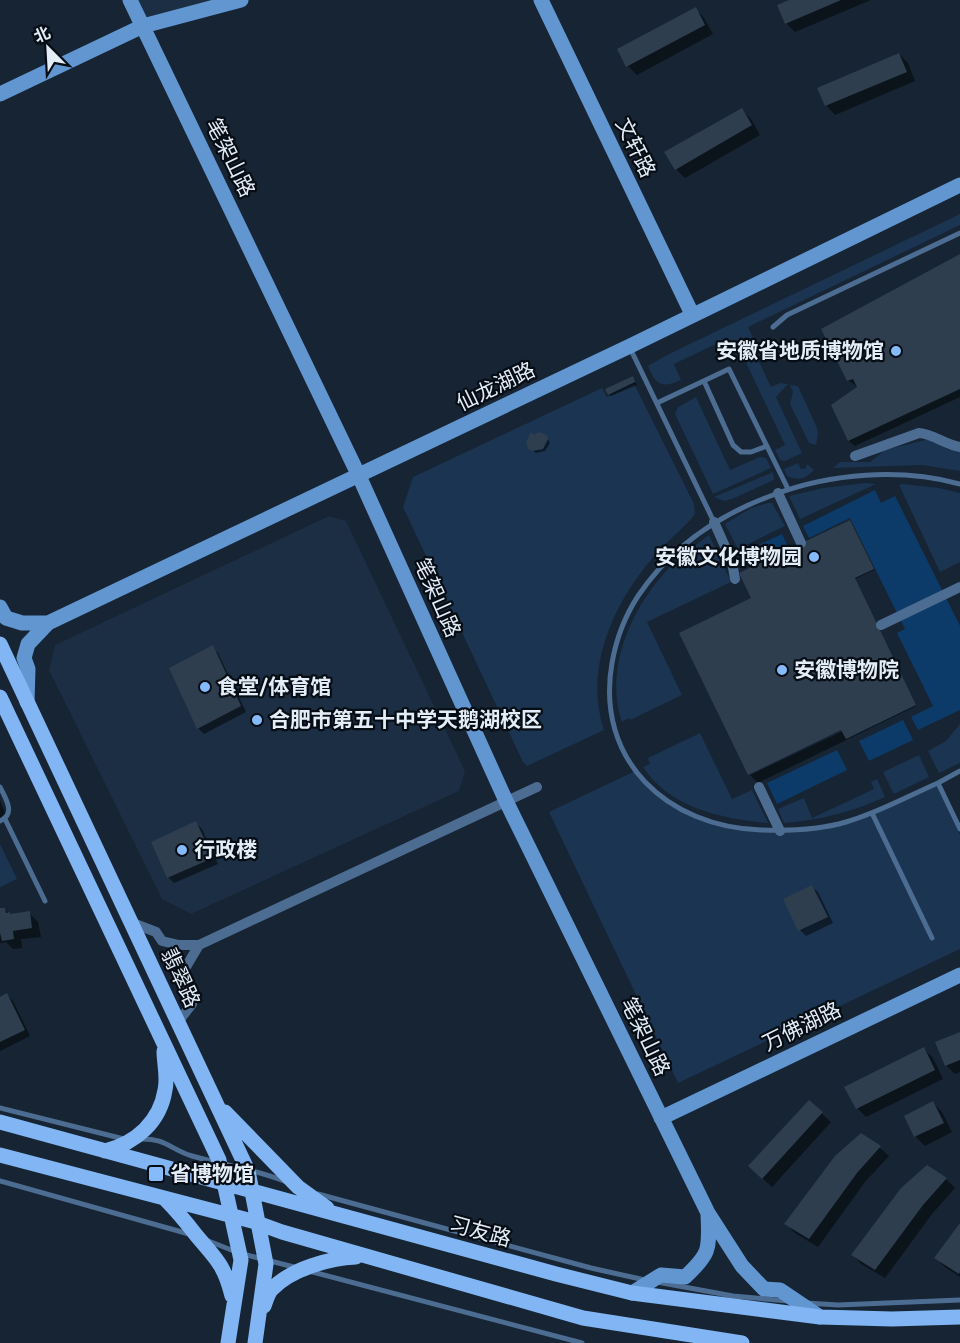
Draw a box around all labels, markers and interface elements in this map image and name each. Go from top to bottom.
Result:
north arrow [18,18,78,78]
text: 北 [31,23,54,48]
street label: 文轩路 [610,114,660,182]
street label: 笔架山路 [200,115,260,201]
place label: 安徽省地质博物馆 [716,339,884,364]
marker: 安徽省地质博物馆 [889,344,903,358]
street label: 仙龙湖路 [453,357,539,417]
place label: 安徽文化博物园 [655,545,802,570]
marker: 安徽文化博物园 [807,550,821,564]
street label: 笔架山路 [408,555,466,641]
place label: 安徽博物院 [794,658,899,683]
marker: 安徽博物院 [775,663,789,677]
place label: 食堂/体育馆 [217,675,331,700]
marker: 食堂/体育馆 [198,680,212,694]
place label: 合肥市第五十中学天鹅湖校区 [269,708,542,733]
marker: 合肥市第五十中学天鹅湖校区 [250,713,264,727]
place label: 行政楼 [194,838,257,863]
marker: 行政楼 [175,843,189,857]
street label: 翡翠路 [155,944,205,1012]
street label: 笔架山路 [615,994,675,1080]
street label: 万佛湖路 [759,997,845,1057]
place label: 省博物馆 [170,1162,254,1187]
marker: 省博物馆 [147,1165,165,1183]
street label: 习友路 [446,1212,514,1252]

